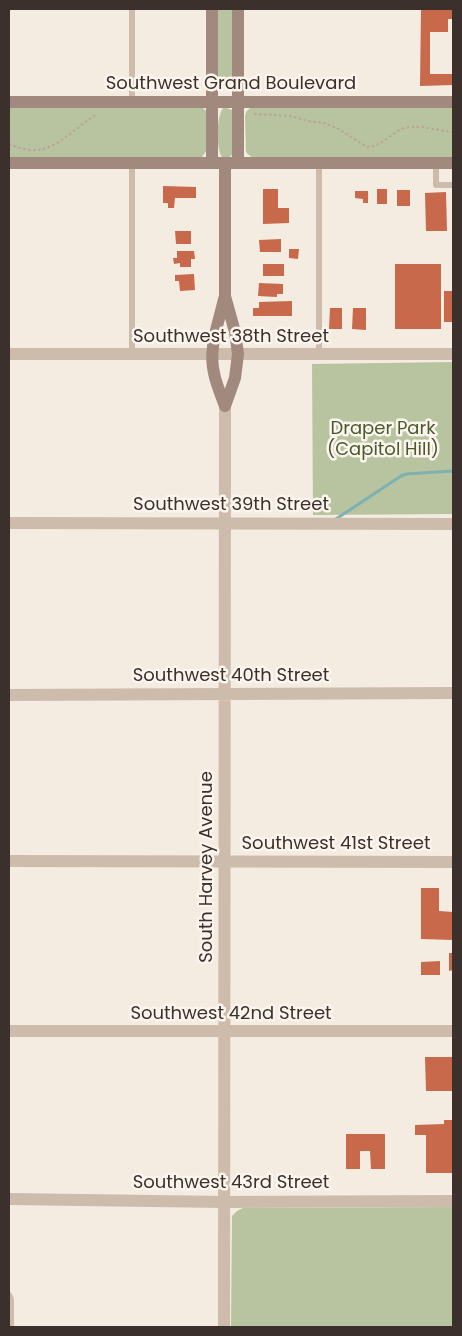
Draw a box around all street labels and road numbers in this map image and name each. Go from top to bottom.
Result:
street label: Southwest Grand Boulevard [106,73,356,95]
street label: Southwest 38th Street [133,326,329,348]
street label: Southwest 39th Street [133,494,329,516]
street label: Southwest 40th Street [133,665,329,687]
street label: South Harvey Avenue [196,771,218,963]
street label: Southwest 41st Street [242,833,430,855]
street label: Southwest 42nd Street [130,1003,332,1025]
street label: Southwest 43rd Street [133,1172,329,1194]

